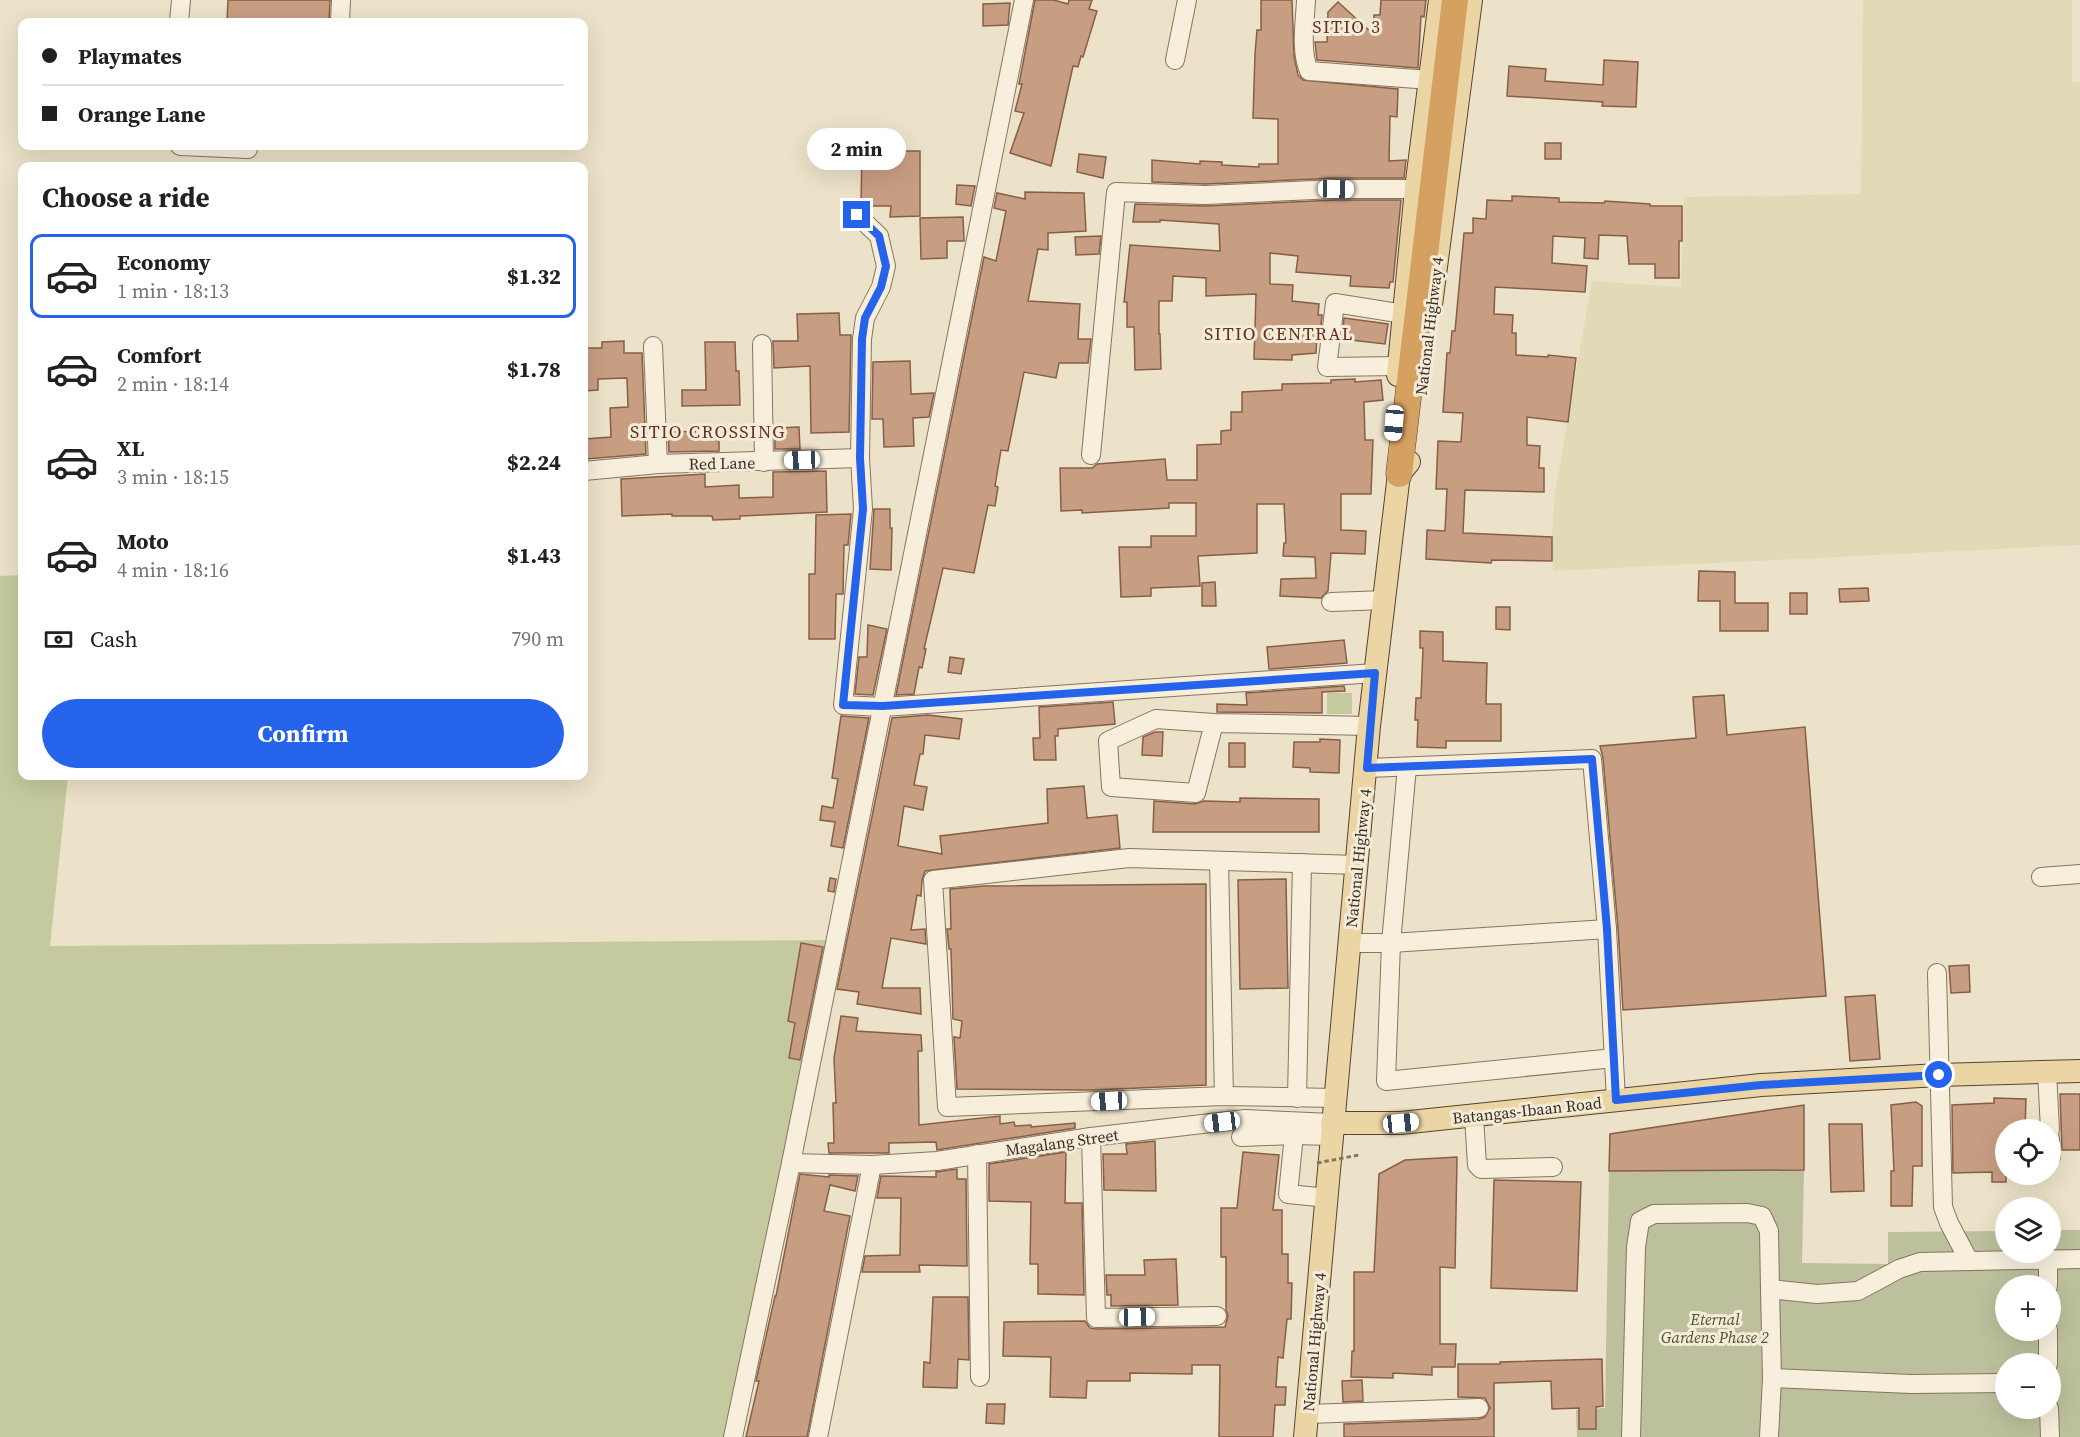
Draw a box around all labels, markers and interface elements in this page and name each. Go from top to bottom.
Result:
district label: SITIO 3 [1312,14,1382,39]
text: Playmates [78,41,182,71]
text: Orange Lane [78,99,206,129]
callout: 2 min [808,128,906,170]
text: 2 min [831,135,882,163]
text: Choose a ride [42,179,210,216]
car [1318,180,1354,198]
route end [843,201,870,228]
text: Economy [117,247,211,277]
icon: car [45,249,99,303]
street label: National Highway 4 [1410,256,1448,396]
text: $1.32 [507,261,561,291]
text: 1 min · 18:13 [117,277,229,305]
district label: SITIO CENTRAL [1204,321,1354,346]
text: Comfort [117,340,201,370]
icon: car [45,342,99,396]
text: $1.78 [507,354,561,384]
text: 2 min · 18:14 [117,370,229,398]
car [1383,404,1405,442]
district label: SITIO CROSSING [630,419,786,444]
text: XL [117,433,144,463]
icon: car [45,435,99,489]
text: $2.24 [507,447,561,477]
car [784,450,820,470]
street label: Red Lane [688,451,756,475]
text: 3 min · 18:15 [117,463,229,491]
text: Moto [117,526,169,556]
icon: car [45,528,99,582]
text: $1.43 [507,540,561,570]
text: 4 min · 18:16 [117,556,229,584]
icon: cash [42,623,75,656]
text: Cash [90,624,138,654]
text: 790 m [511,625,564,653]
button: Confirm [42,699,564,768]
street label: National Highway 4 [1340,788,1376,928]
route start [1925,1061,1952,1088]
car [1091,1091,1127,1111]
street label: Batangas-Ibaan Road [1451,1091,1603,1129]
car [1203,1111,1241,1133]
car [1382,1112,1420,1134]
map controls [1995,1119,2061,1419]
button: locate [1995,1119,2061,1185]
street label: Magalang Street [1004,1123,1121,1161]
button: layers [1995,1197,2061,1263]
street label: National Highway 4 [1297,1272,1331,1412]
button: + [1995,1275,2061,1341]
car [1119,1308,1155,1326]
park label: Eternal Gardens Phase 2 [1661,1308,1769,1348]
button: − [1995,1353,2061,1419]

